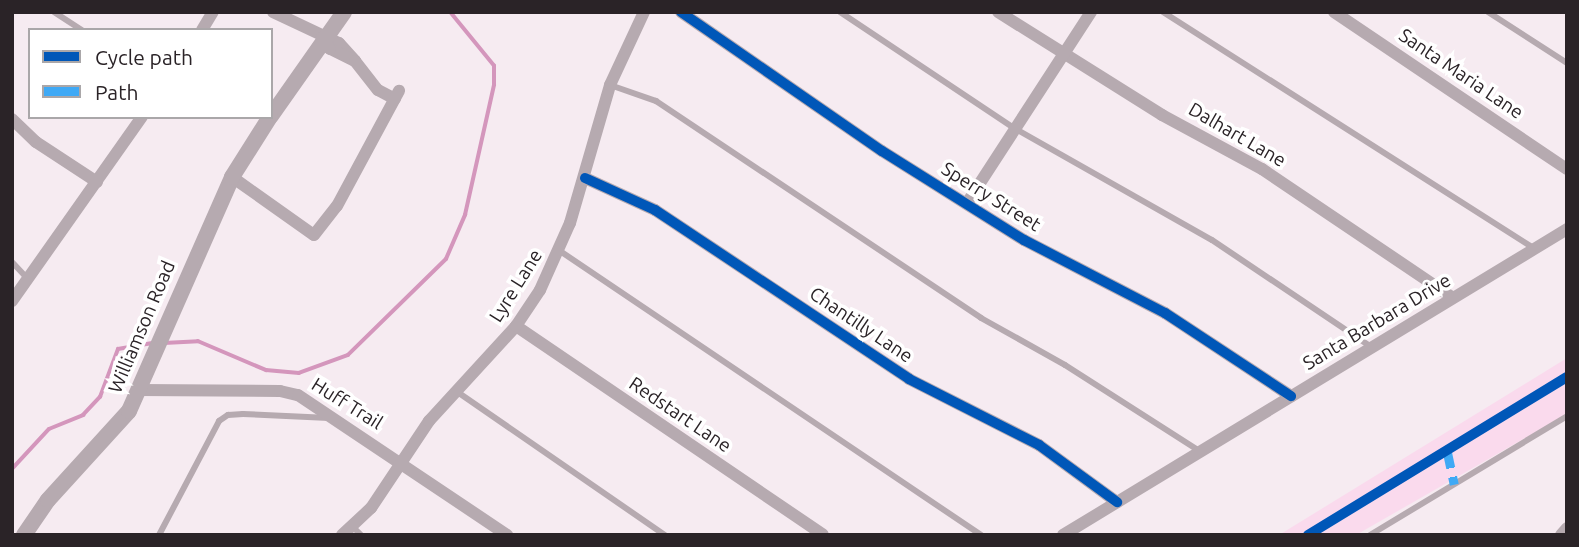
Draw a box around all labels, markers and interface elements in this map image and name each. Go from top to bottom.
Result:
street label: Santa Maria Lane [1394,24,1528,124]
legend [28,28,273,119]
text: Cycle path [95,45,193,69]
text: Path [95,80,138,104]
street label: Dalhart Lane [1184,98,1290,172]
street label: Sperry Street [937,157,1045,237]
street label: Lyre Lane [485,245,547,327]
street label: Williamson Road [104,257,180,397]
street label: Santa Barbara Drive [1299,269,1455,375]
street label: Chantilly Lane [805,282,917,368]
street label: Redstart Lane [624,372,736,458]
street label: Huff Trail [307,373,387,435]

